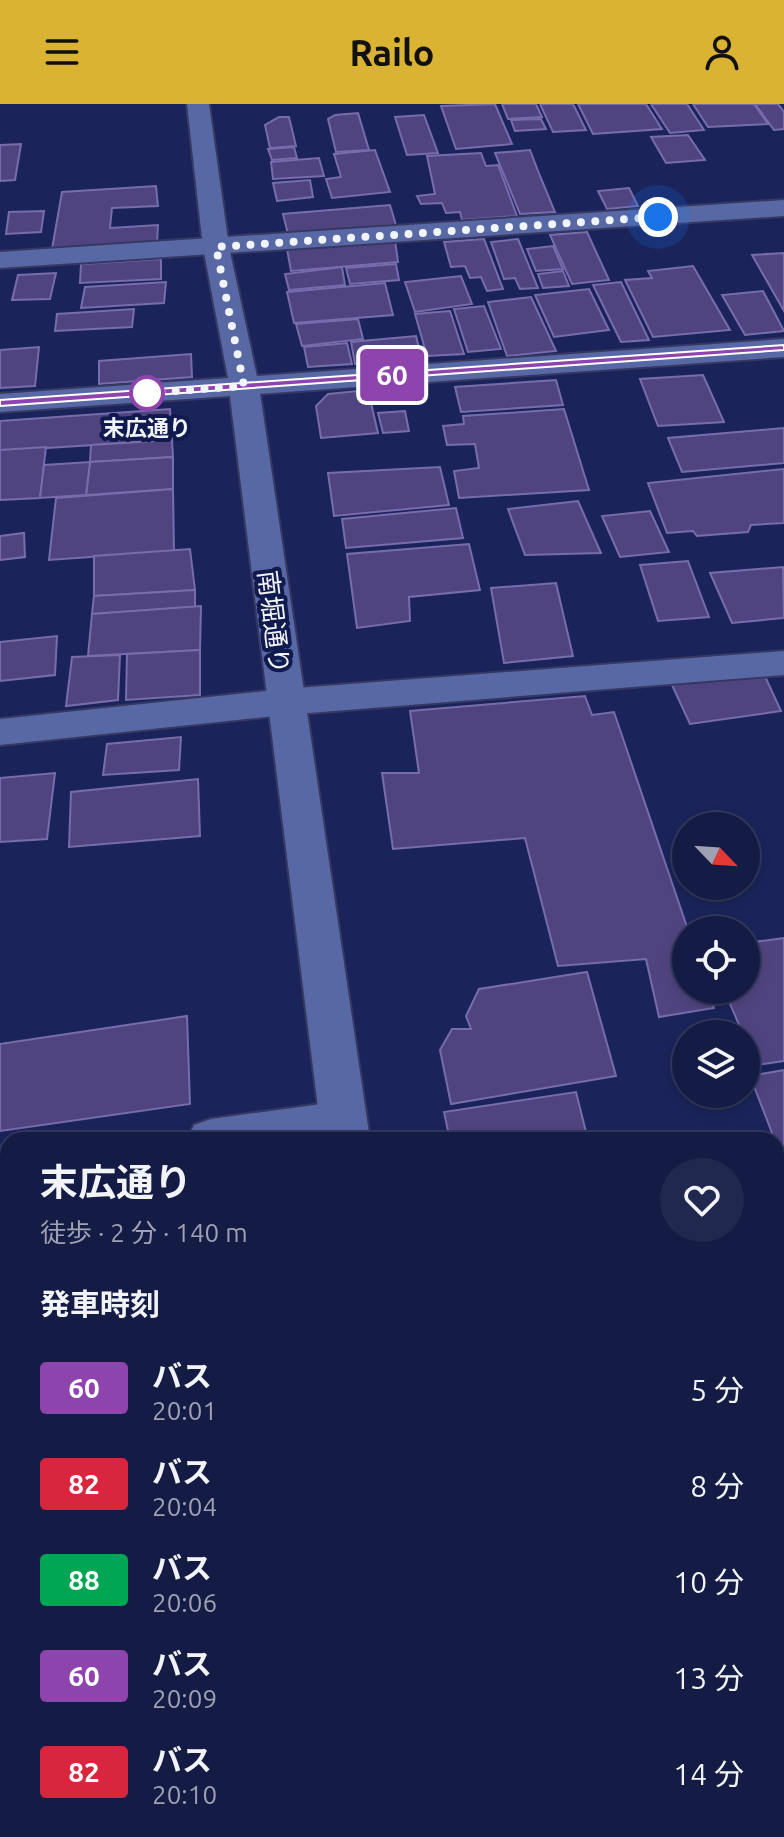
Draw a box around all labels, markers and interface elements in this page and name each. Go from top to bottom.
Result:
icon: menu [40,30,84,74]
icon: person [700,30,744,74]
text: Railo [349,32,435,73]
your location [638,197,678,237]
line badge: 60 [356,349,428,401]
text: 60 [376,359,408,390]
marker: 末広通り [130,376,164,410]
place label: 末広通り [103,415,191,440]
street label: 南堀通り [253,569,295,675]
north arrow [672,812,760,900]
map controls [672,812,760,1108]
button: locate [672,916,760,1004]
button: layers [672,1020,760,1108]
button: heart [660,1158,744,1242]
text: 末広通り [40,1161,192,1203]
text: 徒歩 · 2 分 · 140 m [40,1218,248,1247]
text: 発車時刻 [40,1287,160,1321]
text: バス [152,1359,212,1393]
text: 60 [68,1372,100,1403]
text: 5 分 [690,1373,744,1407]
text: 20:01 [152,1396,217,1425]
text: バス [152,1455,212,1489]
text: 82 [68,1468,100,1499]
text: 8 分 [690,1469,744,1503]
text: 20:04 [152,1492,217,1521]
text: バス [152,1551,212,1585]
text: 88 [68,1564,100,1595]
text: 10 分 [673,1565,744,1599]
text: 20:06 [152,1588,217,1617]
text: バス [152,1647,212,1681]
text: 60 [68,1660,100,1691]
text: 13 分 [673,1661,744,1695]
text: 20:09 [152,1684,217,1713]
text: バス [152,1743,212,1777]
text: 82 [68,1756,100,1787]
text: 14 分 [673,1757,744,1791]
text: 20:10 [152,1780,217,1809]

